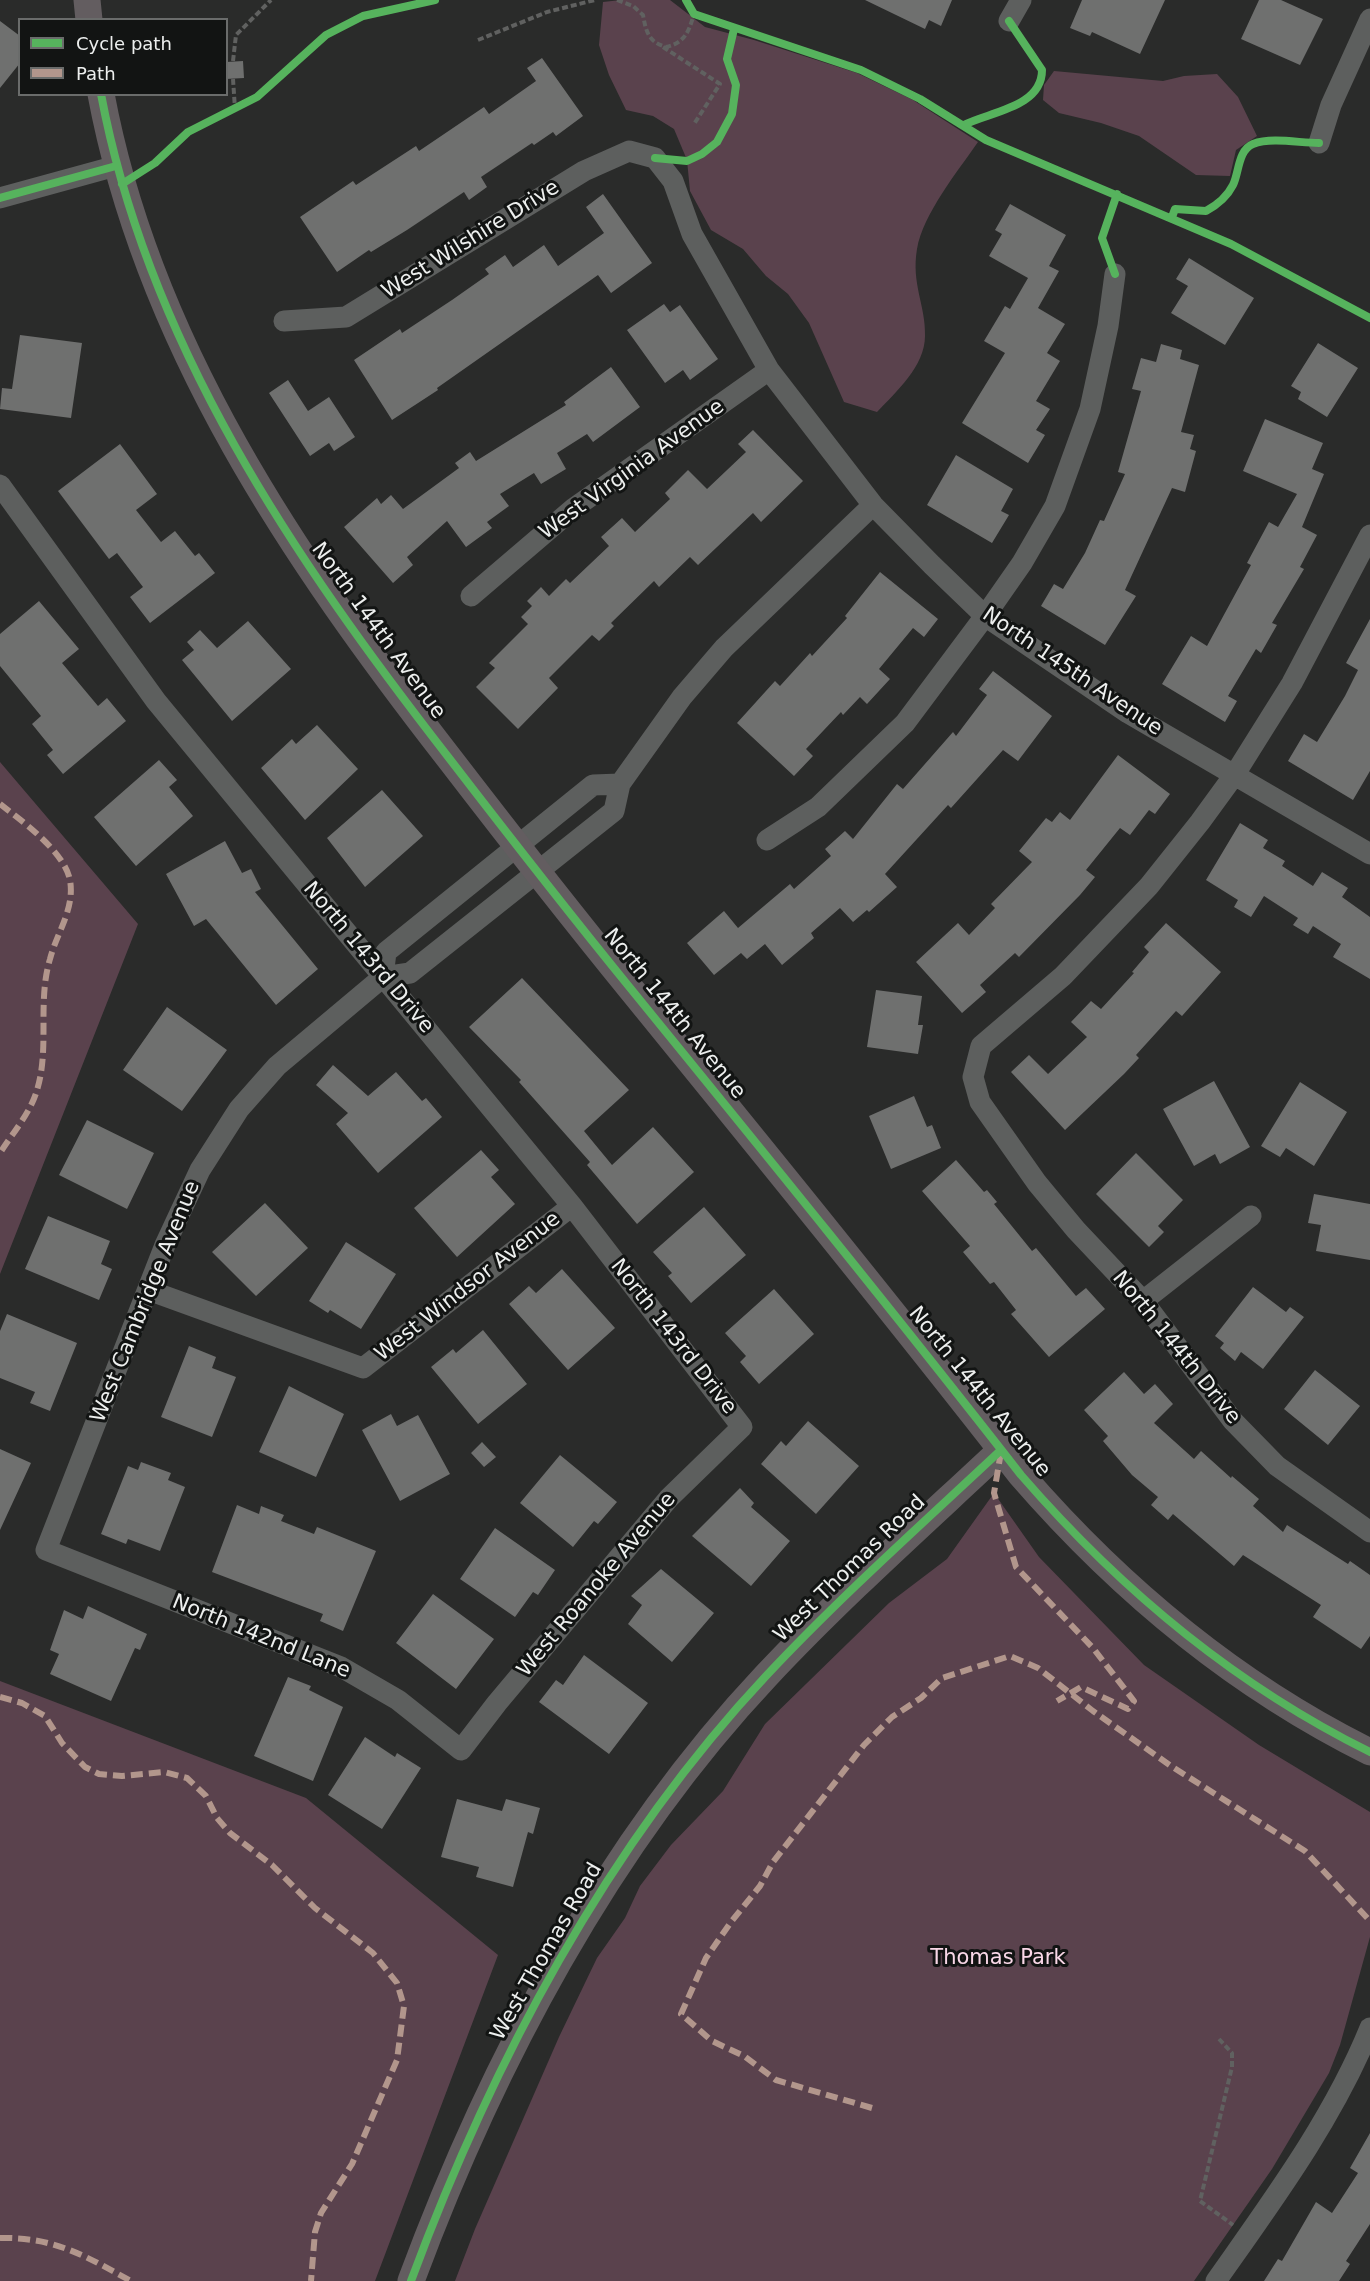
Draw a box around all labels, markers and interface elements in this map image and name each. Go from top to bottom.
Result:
legend [18,18,228,96]
text: Cycle path [76,33,172,54]
text: Path [76,63,116,84]
street label: West Wilshire Drive [378,175,564,305]
street label: West Virginia Avenue [535,395,729,545]
street label: North 144th Avenue [306,538,450,724]
street label: North 145th Avenue [977,602,1167,742]
street label: North 143rd Drive [297,877,439,1039]
street label: North 144th Avenue [598,924,750,1104]
street label: West Cambridge Avenue [86,1178,206,1426]
street label: West Windsor Avenue [370,1207,566,1367]
street label: North 143rd Drive [605,1254,741,1420]
street label: North 144th Drive [1107,1266,1245,1430]
street label: North 144th Avenue [903,1302,1055,1482]
street label: West Roanoke Avenue [513,1488,681,1682]
street label: West Thomas Road [769,1490,931,1648]
street label: North 142nd Lane [168,1590,354,1684]
street label: West Thomas Road [486,1859,608,2045]
park label: Thomas Park [930,1946,1066,1972]

